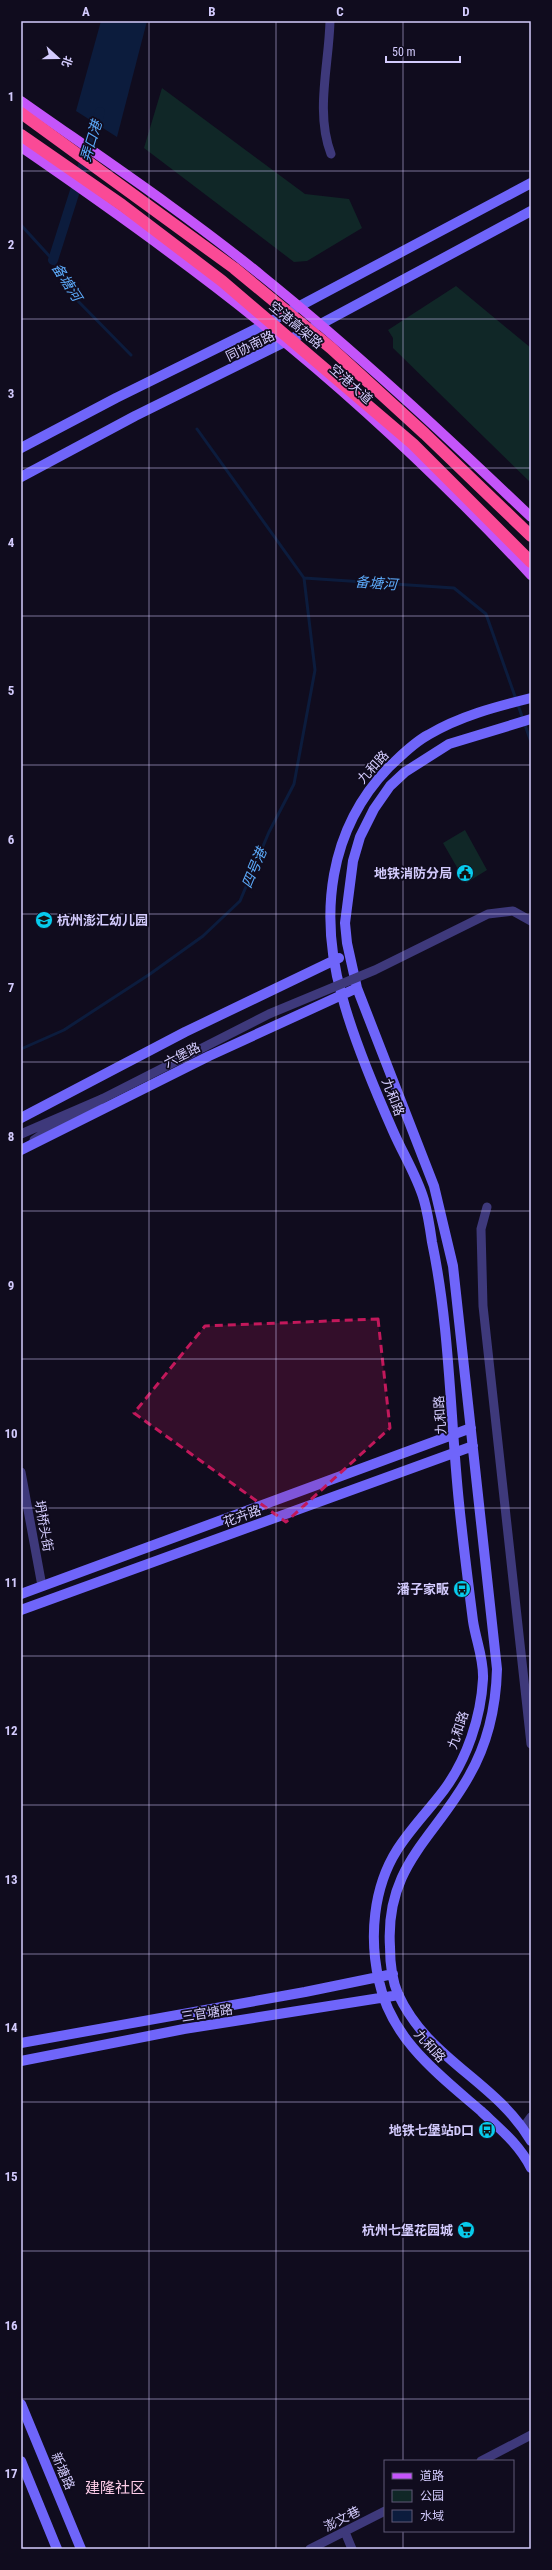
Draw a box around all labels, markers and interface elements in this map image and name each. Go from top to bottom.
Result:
text: A [82,4,90,19]
text: B [208,4,216,19]
text: C [336,4,344,19]
text: D [462,4,470,19]
north arrow [38,38,78,78]
scale bar [386,38,460,64]
text: 50 m [392,45,416,59]
text: 北 [59,54,75,69]
text: 1 [8,89,14,104]
water label: 弄口港 [77,117,105,163]
text: 2 [8,237,15,252]
water label: 备塘河 [49,260,87,306]
street label: 空港高架路 [266,298,326,352]
street label: 同协南路 [223,328,277,364]
street label: 空港大道 [327,361,375,407]
text: 3 [8,386,14,401]
text: 4 [8,535,15,550]
water label: 备塘河 [354,574,400,593]
text: 5 [8,683,15,698]
street label: 九和路 [354,747,392,787]
text: 6 [8,832,15,847]
water label: 四号港 [238,844,270,890]
public building icon: 地铁消防分局 [455,863,475,883]
place label: 地铁消防分局 [374,866,452,881]
school or university icon: 杭州澎汇幼儿园 [34,910,54,930]
place label: 杭州澎汇幼儿园 [57,913,148,928]
text: 7 [8,980,15,995]
street label: 六堡路 [161,1039,203,1071]
street label: 九和路 [379,1076,407,1118]
text: 8 [8,1129,14,1144]
text: 9 [8,1278,14,1293]
street label: 九和路 [431,1395,449,1435]
text: 10 [4,1426,18,1441]
street label: 坍桥头街 [32,1499,56,1553]
street label: 花卉路 [221,1502,263,1530]
text: 11 [4,1575,18,1590]
bus stop icon: 潘子家畈 [452,1579,472,1599]
place label: 潘子家畈 [397,1582,449,1597]
street label: 九和路 [445,1709,471,1751]
text: 12 [4,1723,18,1738]
text: 13 [4,1872,18,1887]
street label: 三官塘路 [180,2002,234,2024]
text: 14 [4,2020,18,2035]
street label: 九和路 [411,2026,449,2066]
bus stop icon: 地铁七堡站D口 [477,2120,497,2140]
place label: 地铁七堡站D口 [389,2123,474,2138]
text: 15 [4,2169,18,2184]
supermarket icon: 杭州七堡花园城 [456,2220,476,2240]
place label: 杭州七堡花园城 [362,2223,453,2238]
text: 16 [4,2318,18,2333]
street label: 新塘路 [48,2450,78,2492]
legend [384,2460,514,2532]
text: 17 [4,2466,18,2481]
text: 道路 [420,2469,444,2483]
district label: 建隆社区 [85,2479,145,2497]
text: 公园 [420,2489,444,2503]
street label: 澎文巷 [321,2503,363,2535]
text: 水域 [420,2509,444,2523]

